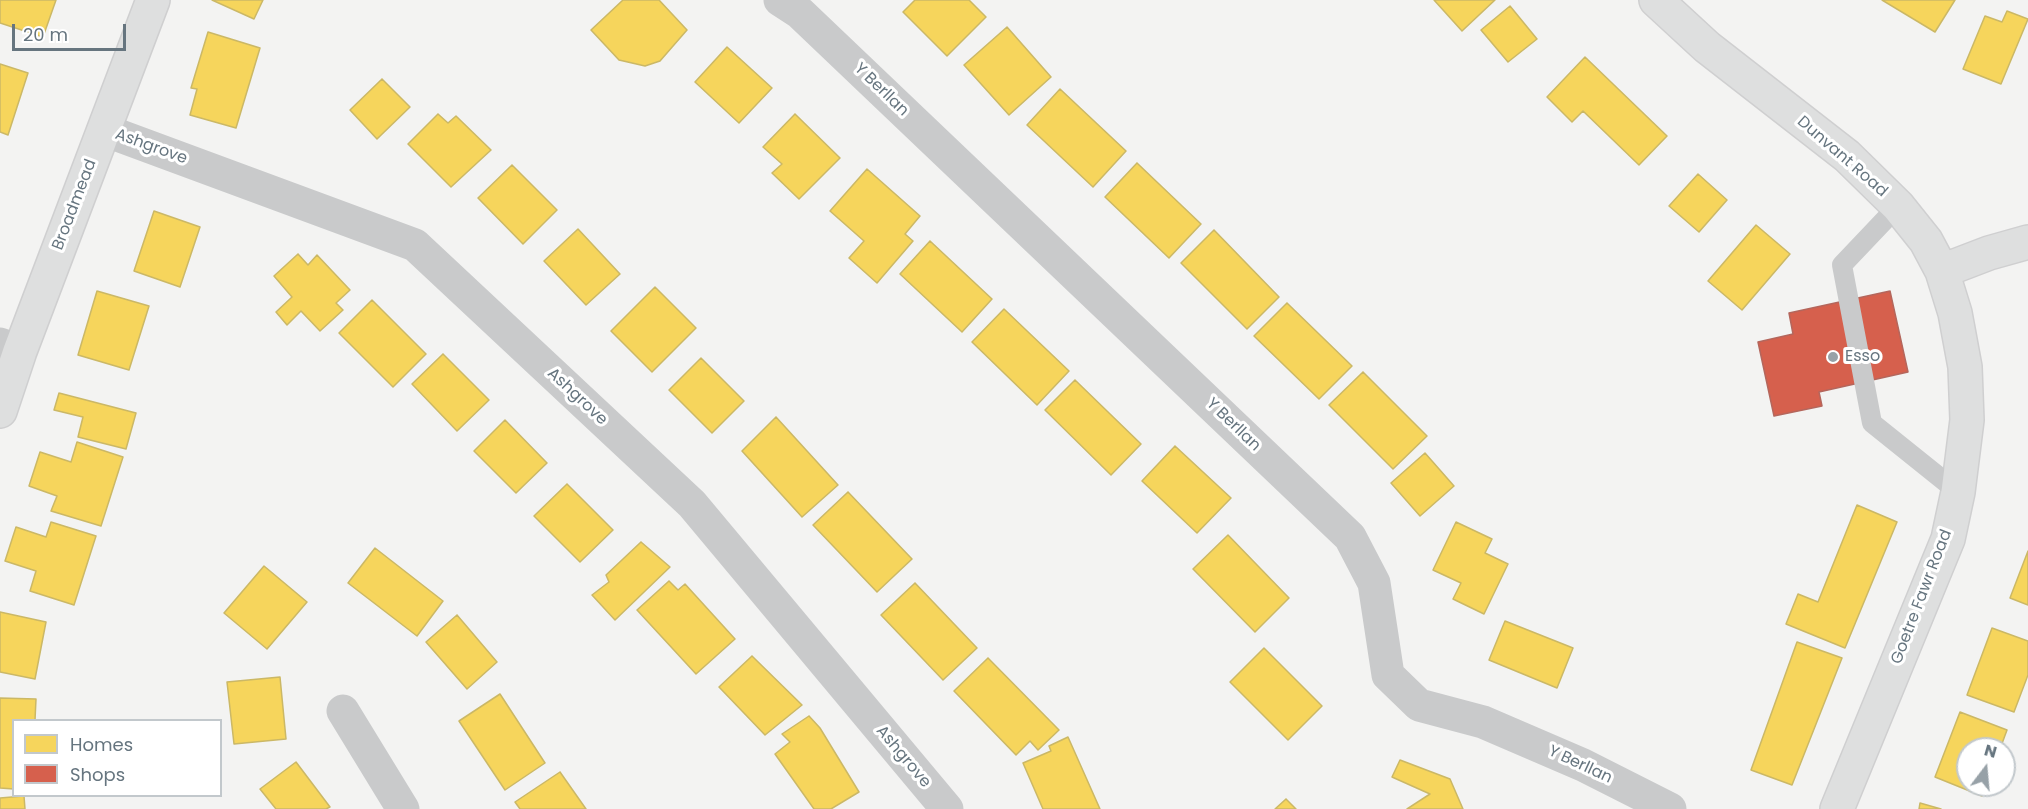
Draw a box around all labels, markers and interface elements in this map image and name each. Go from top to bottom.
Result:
scale bar [15,12,129,50]
text: 20 m [23,22,68,47]
street label: Y Berllan [850,59,912,121]
street label: Dunvant Road [1793,113,1891,201]
street label: Ashgrove [112,125,190,169]
street label: Broadmead [49,157,101,253]
place label: Esso [1845,347,1880,367]
marker: Esso [1826,350,1840,364]
street label: Ashgrove [543,364,611,430]
street label: Y Berllan [1202,394,1264,456]
street label: Goetre Fawr Road [1888,527,1956,667]
legend [12,719,222,797]
street label: Ashgrove [871,722,935,792]
text: Homes [70,732,133,757]
north arrow [1956,737,2016,797]
text: N [1982,738,2000,764]
street label: Y Berllan [1545,742,1615,788]
text: Shops [70,762,125,787]

